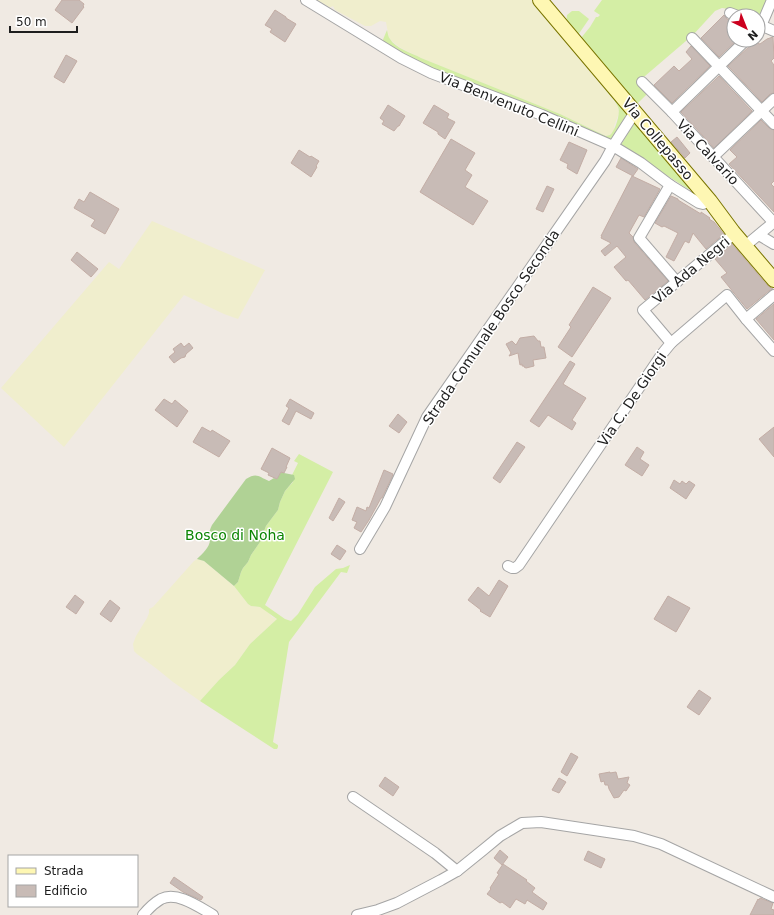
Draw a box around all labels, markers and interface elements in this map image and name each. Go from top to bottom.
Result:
scale bar [10,8,77,34]
north arrow [726,8,766,48]
text: 50 m [16,15,47,29]
text: N [745,27,760,43]
street label: Via Benvenuto Cellini [437,69,581,139]
street label: Via Collepasso [619,95,697,183]
street label: Via Calvario [674,116,742,188]
street label: Strada Comunale Bosco Seconda [419,226,563,428]
street label: Via Ada Negri [649,233,733,307]
street label: Via C. De Giorgi [595,349,669,449]
park label: Bosco di Noha [185,527,285,543]
legend [8,855,138,907]
text: Strada [44,864,84,878]
text: Edificio [44,884,87,898]

